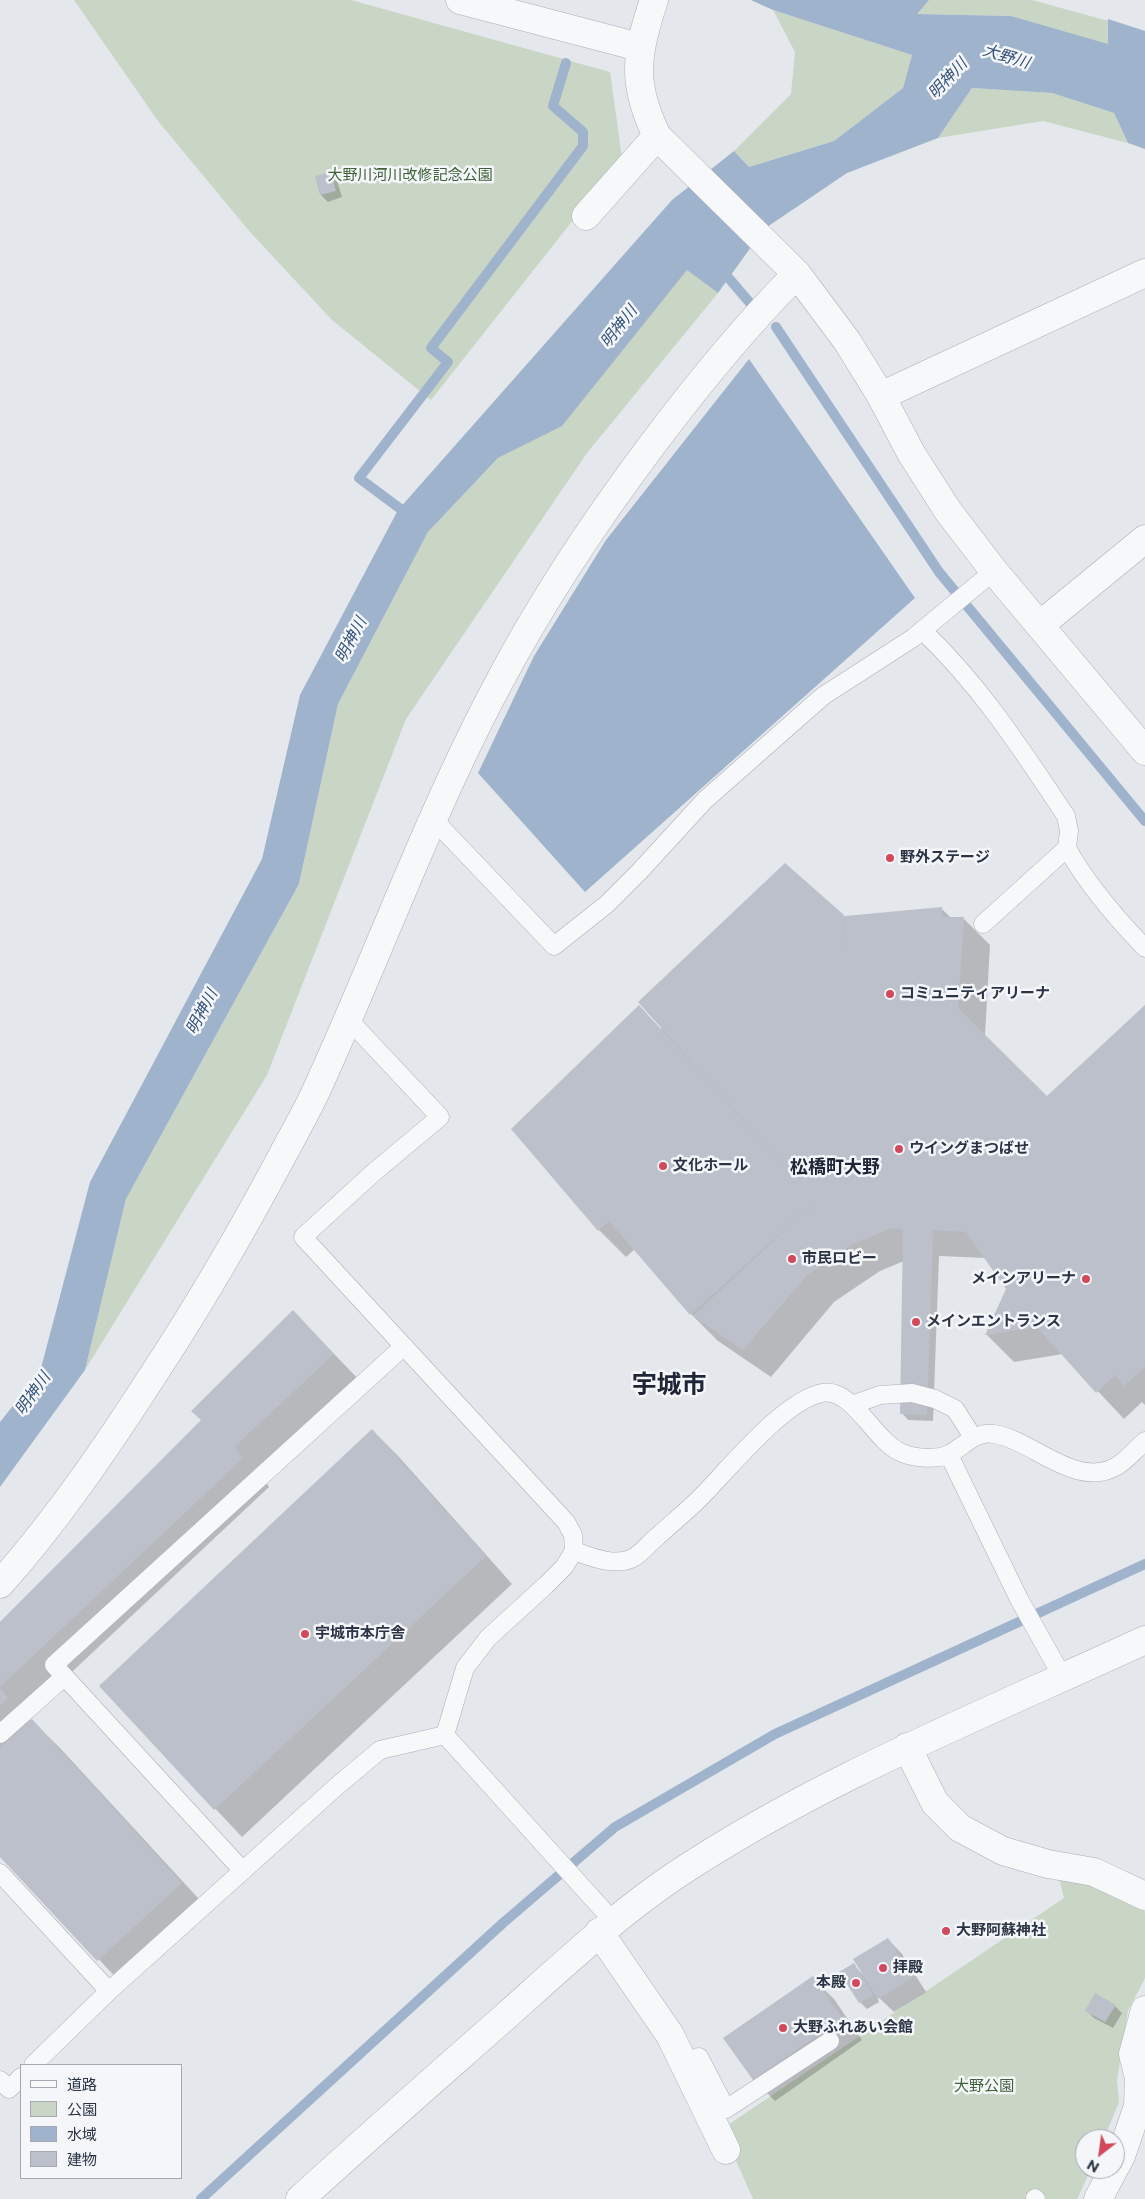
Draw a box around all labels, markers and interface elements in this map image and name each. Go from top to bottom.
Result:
water label: 大野川 [980,41,1032,73]
water label: 明神川 [925,55,971,103]
park label: 大野川河川改修記念公園 [328,167,492,185]
water label: 明神川 [597,302,641,352]
water label: 明神川 [331,614,371,666]
place label: 野外ステージ [900,849,990,867]
marker: 野外ステージ [884,852,896,864]
place label: コミュニティアリーナ [900,985,1050,1003]
water label: 明神川 [182,986,222,1038]
marker: コミュニティアリーナ [884,988,896,1000]
place label: ウイングまつばせ [909,1140,1029,1158]
marker: ウイングまつばせ [893,1143,905,1155]
place label: 文化ホール [673,1157,748,1175]
district label: 松橋町大野 [790,1157,880,1179]
marker: 文化ホール [657,1160,669,1172]
place label: 市民ロビー [802,1250,877,1268]
marker: 市民ロビー [786,1253,798,1265]
place label: メインアリーナ [971,1270,1076,1288]
marker: メインアリーナ [1080,1273,1092,1285]
place label: メインエントランス [926,1313,1061,1331]
marker: メインエントランス [910,1316,922,1328]
water label: 明神川 [11,1369,55,1419]
district label: 宇城市 [632,1371,706,1401]
place label: 宇城市本庁舎 [315,1625,405,1643]
marker: 宇城市本庁舎 [299,1628,311,1640]
place label: 大野阿蘇神社 [956,1922,1046,1940]
marker: 大野阿蘇神社 [940,1925,952,1937]
place label: 拝殿 [893,1959,923,1977]
marker: 拝殿 [877,1962,889,1974]
place label: 本殿 [816,1974,846,1992]
marker: 本殿 [850,1977,862,1989]
place label: 大野ふれあい会館 [793,2019,913,2037]
marker: 大野ふれあい会館 [777,2022,789,2034]
legend [20,2064,182,2179]
text: 道路 [67,2075,97,2094]
park label: 大野公園 [954,2078,1014,2096]
text: 公園 [67,2100,97,2119]
text: 水域 [67,2125,97,2144]
north arrow [1075,2129,1125,2179]
text: 建物 [67,2150,97,2169]
text: N [1084,2156,1102,2177]

